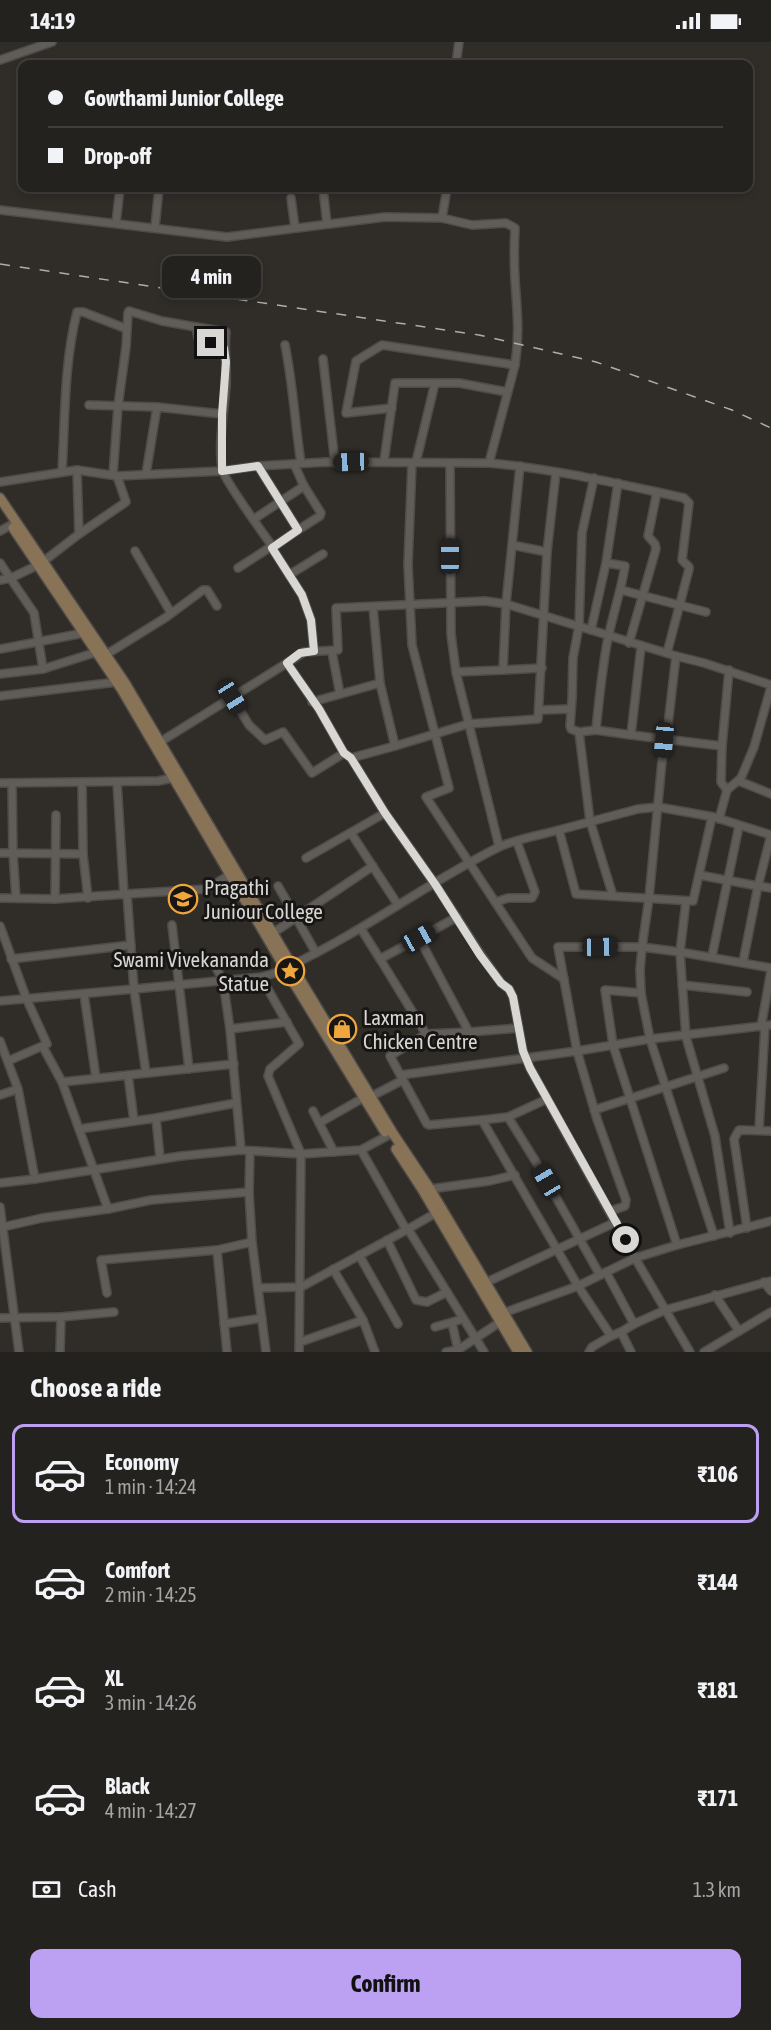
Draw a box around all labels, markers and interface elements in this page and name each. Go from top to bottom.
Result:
text: 14:19 [30,8,75,34]
text: Gowthami Junior College [84,85,284,111]
text: Drop-off [84,143,151,169]
callout: 4 min [162,256,260,298]
text: 4 min [191,265,232,288]
route end [197,329,224,356]
car [333,452,369,472]
car [441,538,459,574]
car [215,677,249,717]
car [653,721,675,759]
place label: Pragathi Juniour College [204,875,323,923]
school or university icon: Pragathi Juniour College [167,883,199,915]
car [399,921,439,955]
car [582,938,618,956]
place label: Swami Vivekananda Statue [114,947,269,995]
place icon: Swami Vivekananda Statue [274,955,306,987]
place label: Laxman Chicken Centre [363,1005,478,1053]
shop icon: Laxman Chicken Centre [326,1013,358,1045]
car [530,1161,564,1201]
route start [612,1226,639,1253]
text: Choose a ride [30,1372,162,1403]
icon: car [33,1447,87,1501]
text: Economy [105,1449,179,1475]
text: ₹106 [698,1461,738,1487]
text: 1 min · 14:24 [105,1475,197,1498]
icon: car [33,1555,87,1609]
text: Comfort [105,1557,170,1583]
text: ₹144 [698,1569,738,1595]
text: 2 min · 14:25 [105,1583,197,1606]
icon: car [33,1663,87,1717]
text: XL [105,1665,123,1691]
text: ₹181 [698,1677,738,1703]
text: 3 min · 14:26 [105,1691,197,1714]
icon: car [33,1771,87,1825]
text: Black [105,1773,149,1799]
text: ₹171 [698,1785,738,1811]
text: 4 min · 14:27 [105,1799,197,1822]
icon: cash [30,1873,63,1906]
text: Cash [78,1876,117,1902]
text: 1.3 km [693,1878,741,1901]
button: Confirm [30,1949,741,2018]

